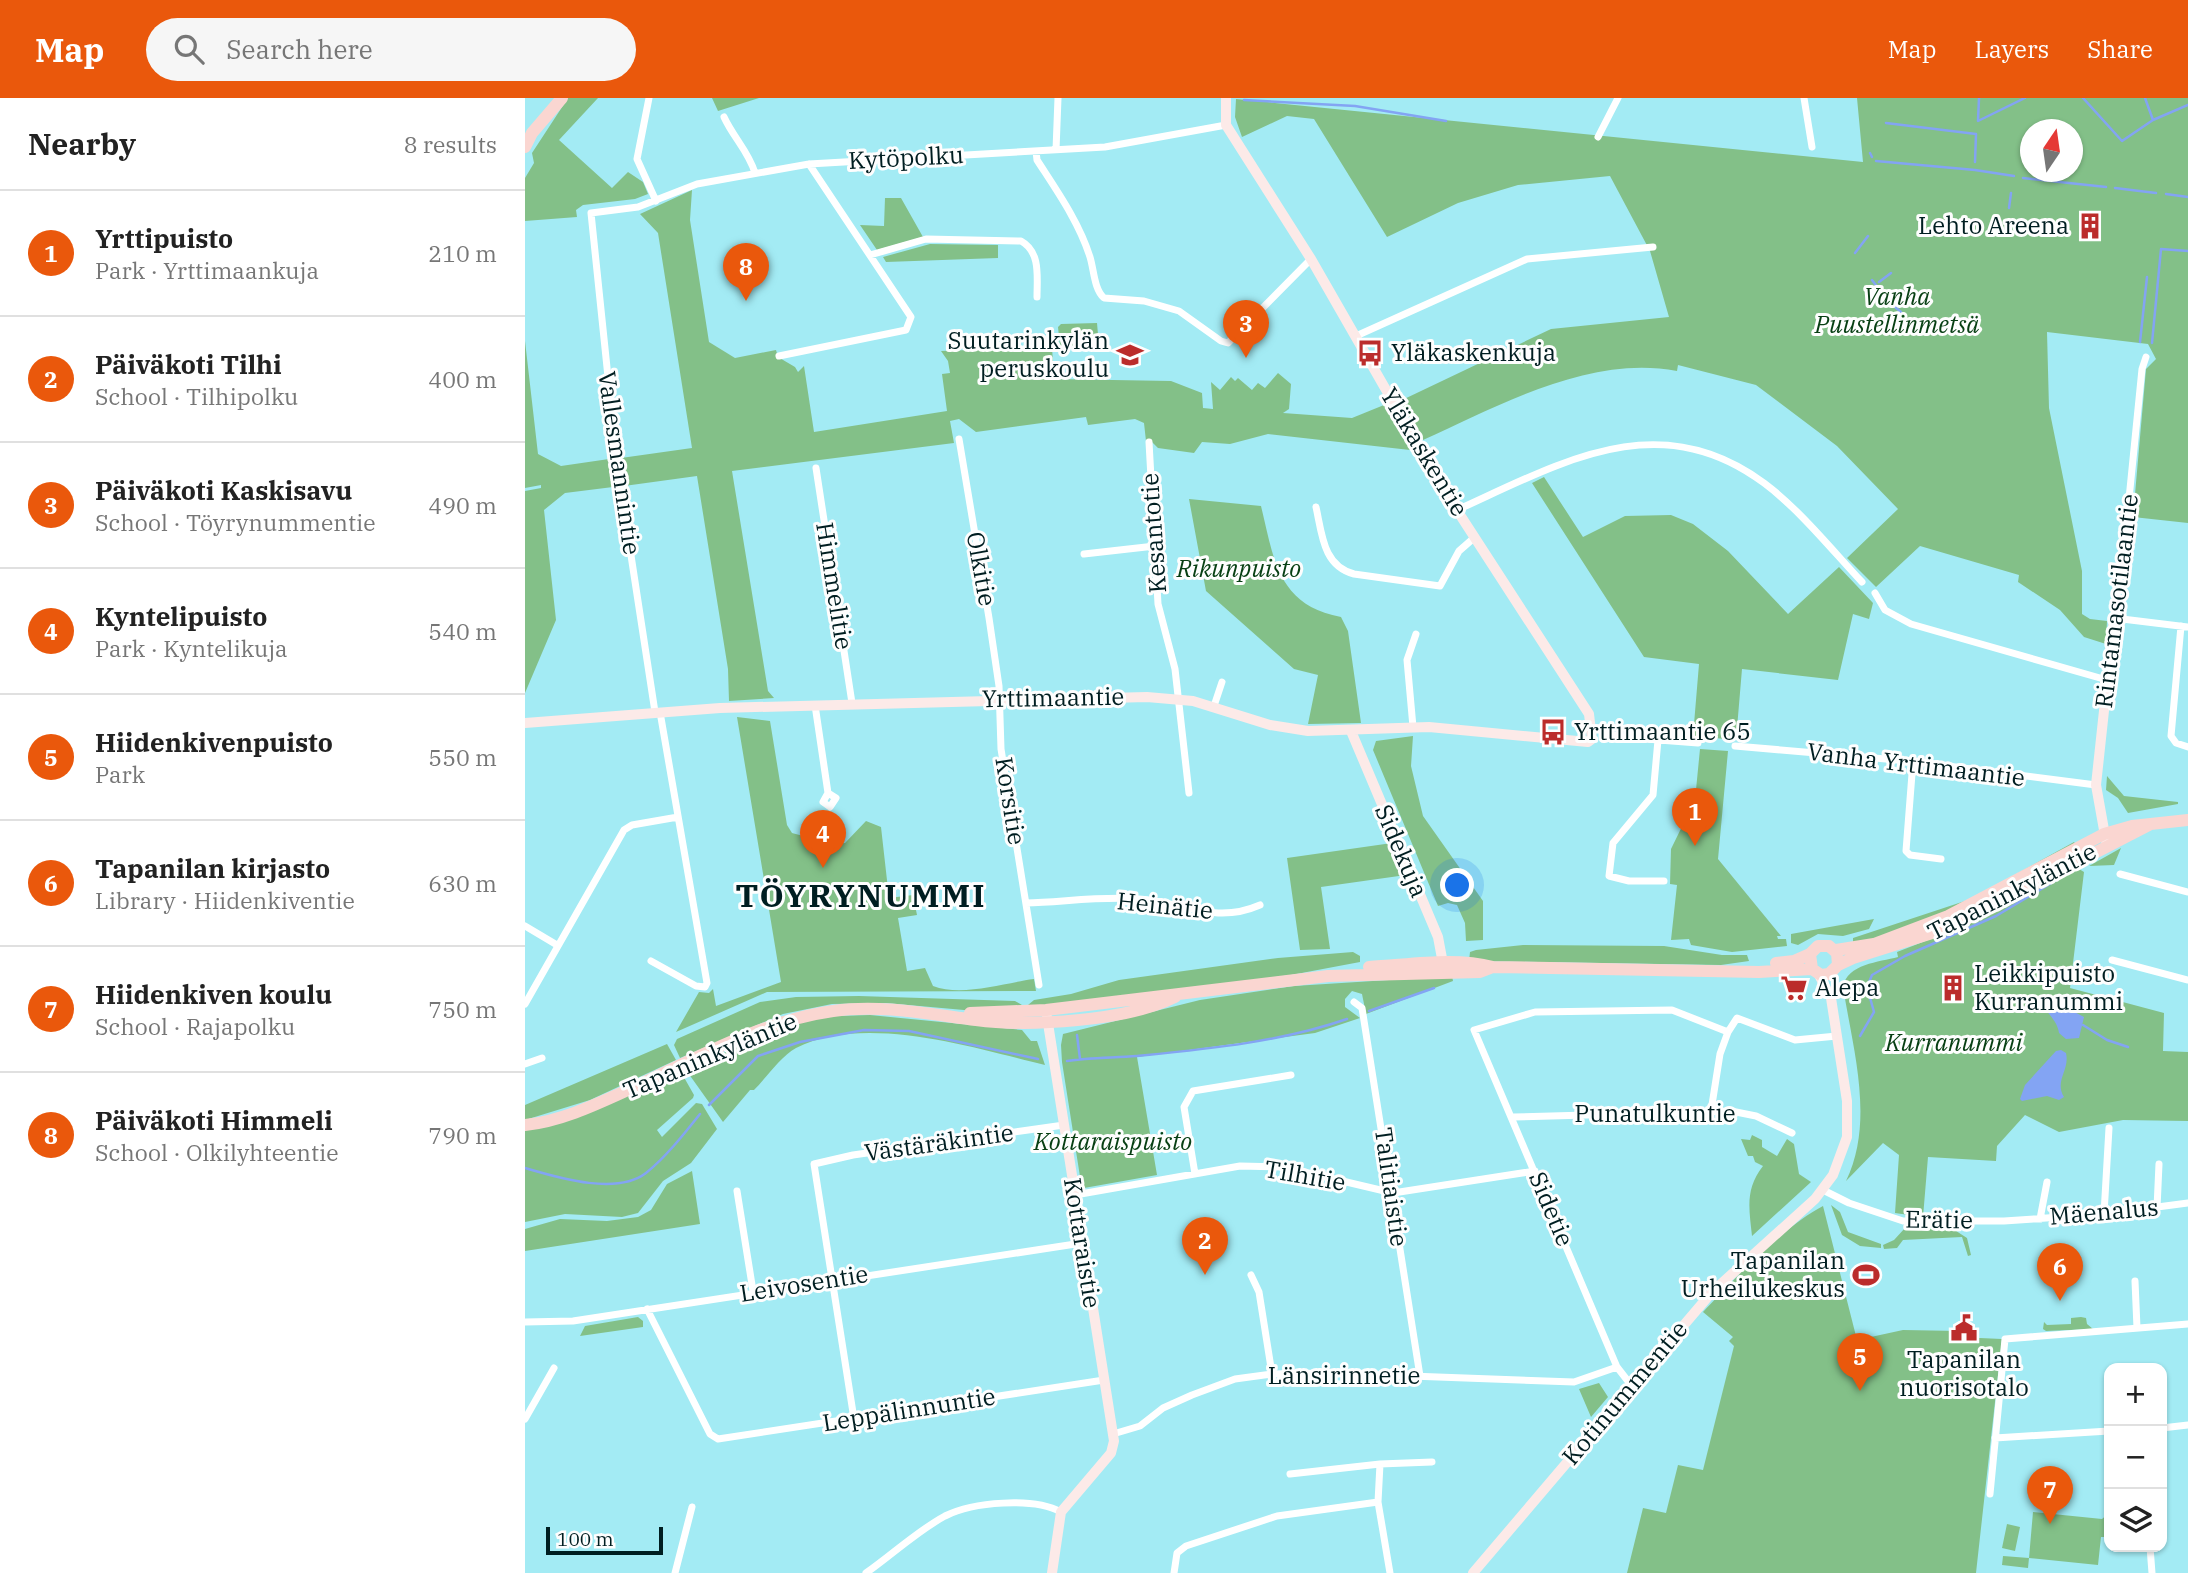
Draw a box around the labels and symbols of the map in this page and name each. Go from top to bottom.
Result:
north arrow [2020,119,2083,182]
street label: Kytöpolku [847,138,965,176]
place label: Lehto Areena [1918,209,2069,241]
building icon: Lehto Areena [2075,211,2105,241]
pin: 8 [723,243,769,301]
park label: Vanha Puustellinmetsä [1814,280,1979,340]
pin: 3 [1223,300,1269,358]
place label: Suutarinkylän peruskoulu [948,324,1109,384]
place label: Yläkaskenkuja [1391,336,1556,368]
bus stop icon: Yläkaskenkuja [1355,338,1385,368]
school or university icon: Suutarinkylän peruskoulu [1115,340,1145,370]
street label: Vallesmannintie [591,369,649,557]
street label: Yläkaskentie [1374,381,1476,522]
street label: Kesantotie [1133,472,1173,594]
street label: Rintamasotilaantie [2087,492,2145,710]
street label: Himmelitie [809,520,861,652]
street label: Olkitie [960,529,1004,608]
park label: Rikunpuisto [1176,552,1301,584]
street label: Yrttimaantie [981,680,1124,714]
place label: Yrttimaantie 65 [1574,715,1751,747]
bus stop icon: Yrttimaantie 65 [1538,717,1568,747]
street label: Vanha Yrttimaantie [1806,735,2027,793]
street label: Korsitie [988,755,1034,847]
pin: 1 [1672,788,1718,846]
street label: Sidekuja [1368,799,1436,902]
pin: 4 [800,810,846,868]
street label: Tapaninkyläntie [1922,835,2101,947]
your location [1440,868,1474,902]
district label: TÖYRYNUMMI [736,874,986,916]
street label: Heinätie [1115,884,1215,926]
place label: Leikkipuisto Kurranummi [1974,957,2123,1017]
place label: Alepa [1815,971,1879,1003]
supermarket icon: Alepa [1779,973,1809,1003]
building icon: Leikkipuisto Kurranummi [1938,973,1968,1003]
street label: Tapaninkyläntie [618,1004,801,1106]
park label: Kurranummi [1884,1026,2023,1058]
street label: Punatulkuntie [1574,1097,1736,1129]
street label: Västäräkintie [862,1116,1015,1168]
park label: Kottaraispuisto [1033,1125,1192,1157]
street label: Talitiaistie [1368,1125,1416,1248]
street label: Tilhitie [1262,1152,1348,1198]
street label: Sidetie [1522,1166,1582,1251]
street label: Kottaraistie [1057,1175,1109,1310]
street label: Mäenalus [2048,1190,2160,1232]
street label: Erätie [1905,1202,1973,1236]
pin: 2 [1182,1217,1228,1275]
pin: 6 [2037,1243,2083,1301]
place label: Tapanilan Urheilukeskus [1681,1244,1845,1304]
street label: Leivosentie [737,1257,870,1309]
sports icon: Tapanilan Urheilukeskus [1851,1260,1881,1290]
public building icon: Tapanilan nuorisotalo [1949,1313,1979,1343]
street label: Kotinummentie [1554,1314,1694,1471]
pin: 5 [1837,1333,1883,1391]
place label: Tapanilan nuorisotalo [1899,1343,2029,1403]
street label: Länsirinnetie [1268,1359,1420,1391]
street label: Leppälinnuntie [820,1380,997,1438]
pin: 7 [2027,1466,2073,1524]
scale bar [546,1524,663,1556]

